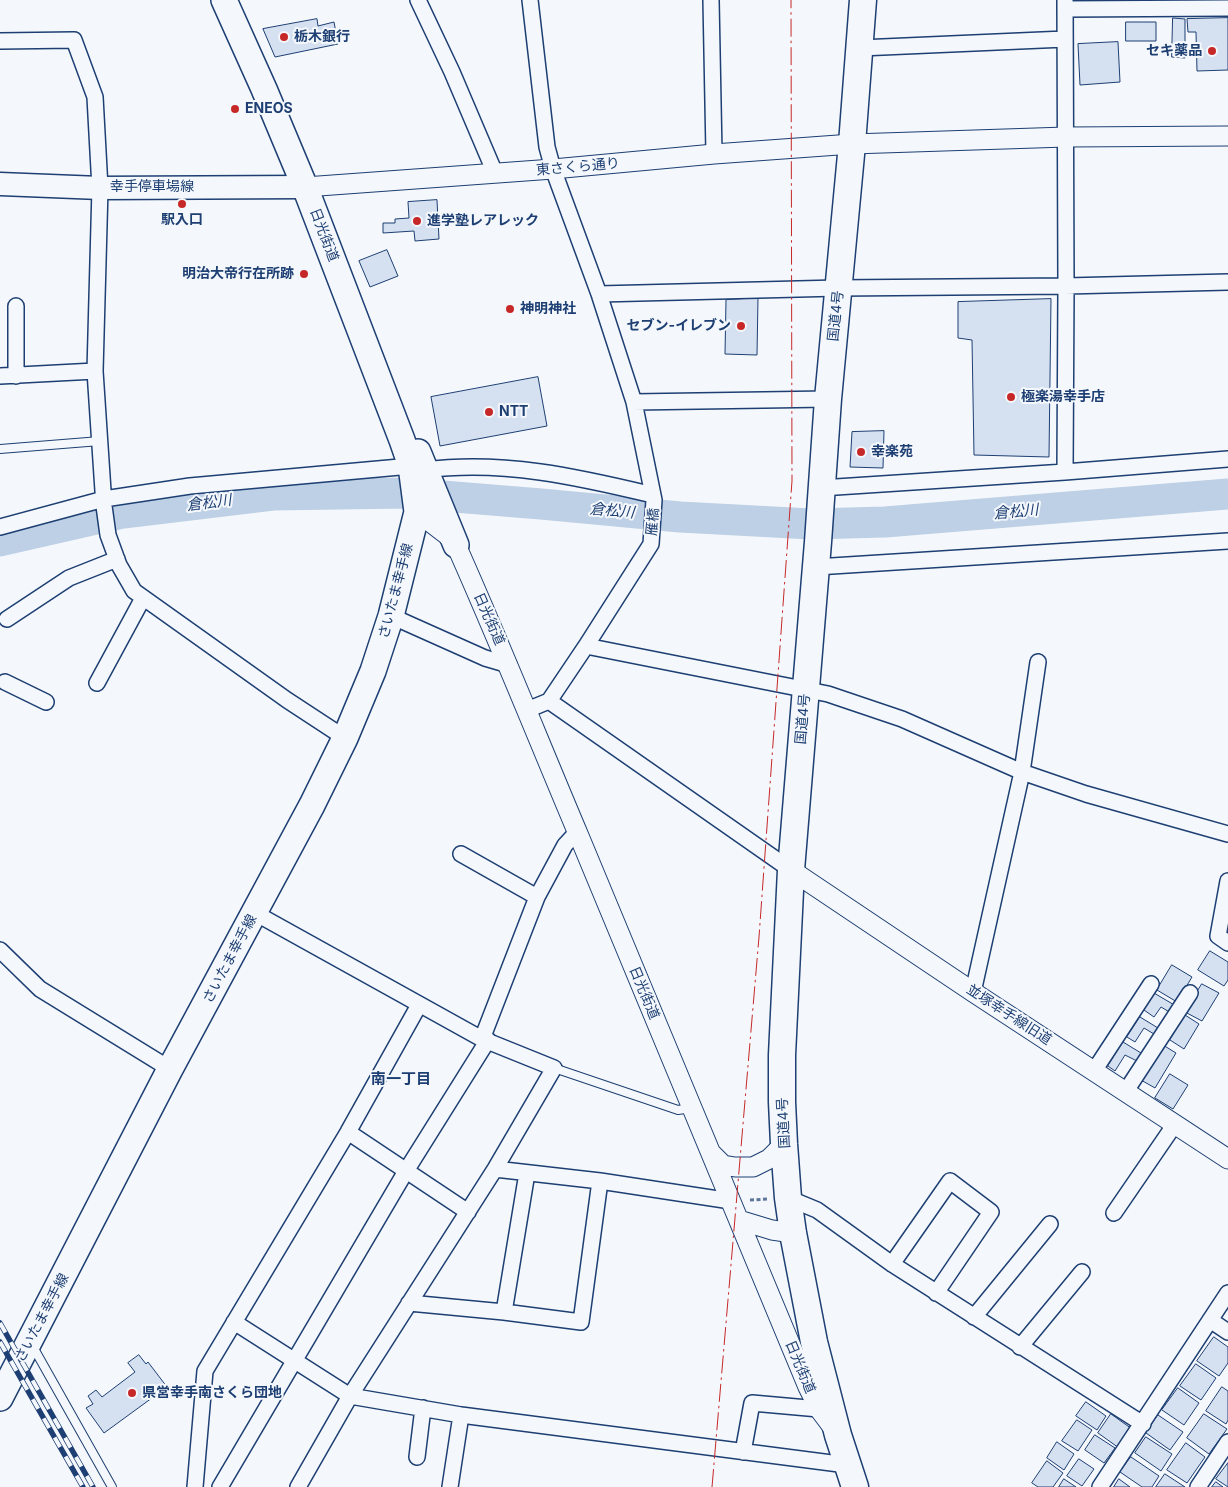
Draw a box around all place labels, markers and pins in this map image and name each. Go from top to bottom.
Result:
place label: 栃木銀行 [294,29,350,45]
marker: 栃木銀行 [278,31,290,43]
place label: セキ薬品 [1146,43,1202,59]
marker: セキ薬品 [1206,45,1218,57]
place label: ENEOS [245,101,293,117]
marker: ENEOS [229,103,241,115]
marker: 駅入口 [176,198,188,210]
place label: 駅入口 [161,212,203,228]
place label: 進学塾レアレック [427,213,539,229]
marker: 進学塾レアレック [411,215,423,227]
place label: 明治大帝行在所跡 [182,266,294,282]
marker: 明治大帝行在所跡 [298,268,310,280]
place label: 神明神社 [520,301,576,317]
marker: 神明神社 [504,303,516,315]
place label: セブン-イレブン [626,318,731,334]
marker: セブン-イレブン [735,320,747,332]
place label: 極楽湯幸手店 [1021,389,1105,405]
marker: 極楽湯幸手店 [1005,391,1017,403]
place label: NTT [499,404,528,420]
marker: NTT [483,406,495,418]
place label: 幸楽苑 [871,444,913,460]
marker: 幸楽苑 [855,446,867,458]
place label: 県営幸手南さくら団地 [142,1385,282,1401]
marker: 県営幸手南さくら団地 [126,1387,138,1399]

